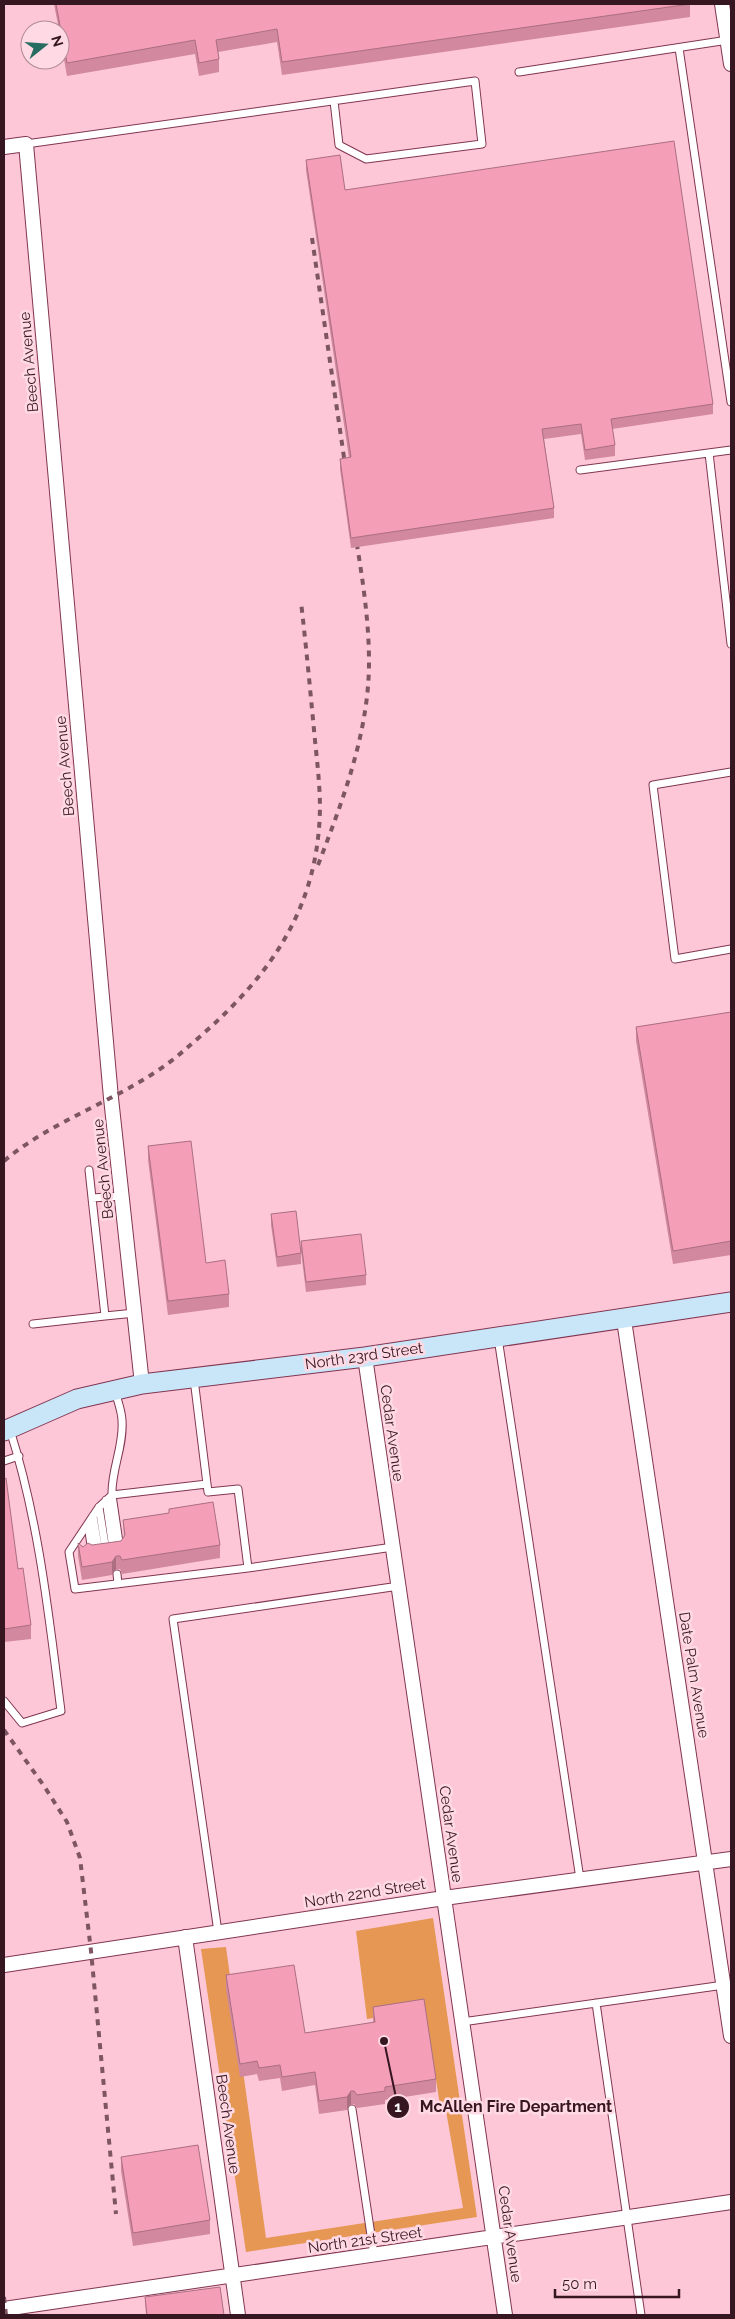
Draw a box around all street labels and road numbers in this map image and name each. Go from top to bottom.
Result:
street label: Beech Avenue [16,311,42,413]
street label: Beech Avenue [52,715,78,817]
street label: Beech Avenue [89,1118,117,1220]
street label: North 23rd Street [304,1339,424,1373]
street label: Cedar Avenue [376,1383,408,1483]
street label: Date Palm Avenue [675,1611,713,1740]
street label: Cedar Avenue [435,1784,467,1884]
street label: North 22nd Street [303,1875,427,1911]
street label: Beech Avenue [212,2073,244,2175]
street label: Cedar Avenue [494,2184,526,2284]
street label: North 21st Street [307,2223,423,2257]

